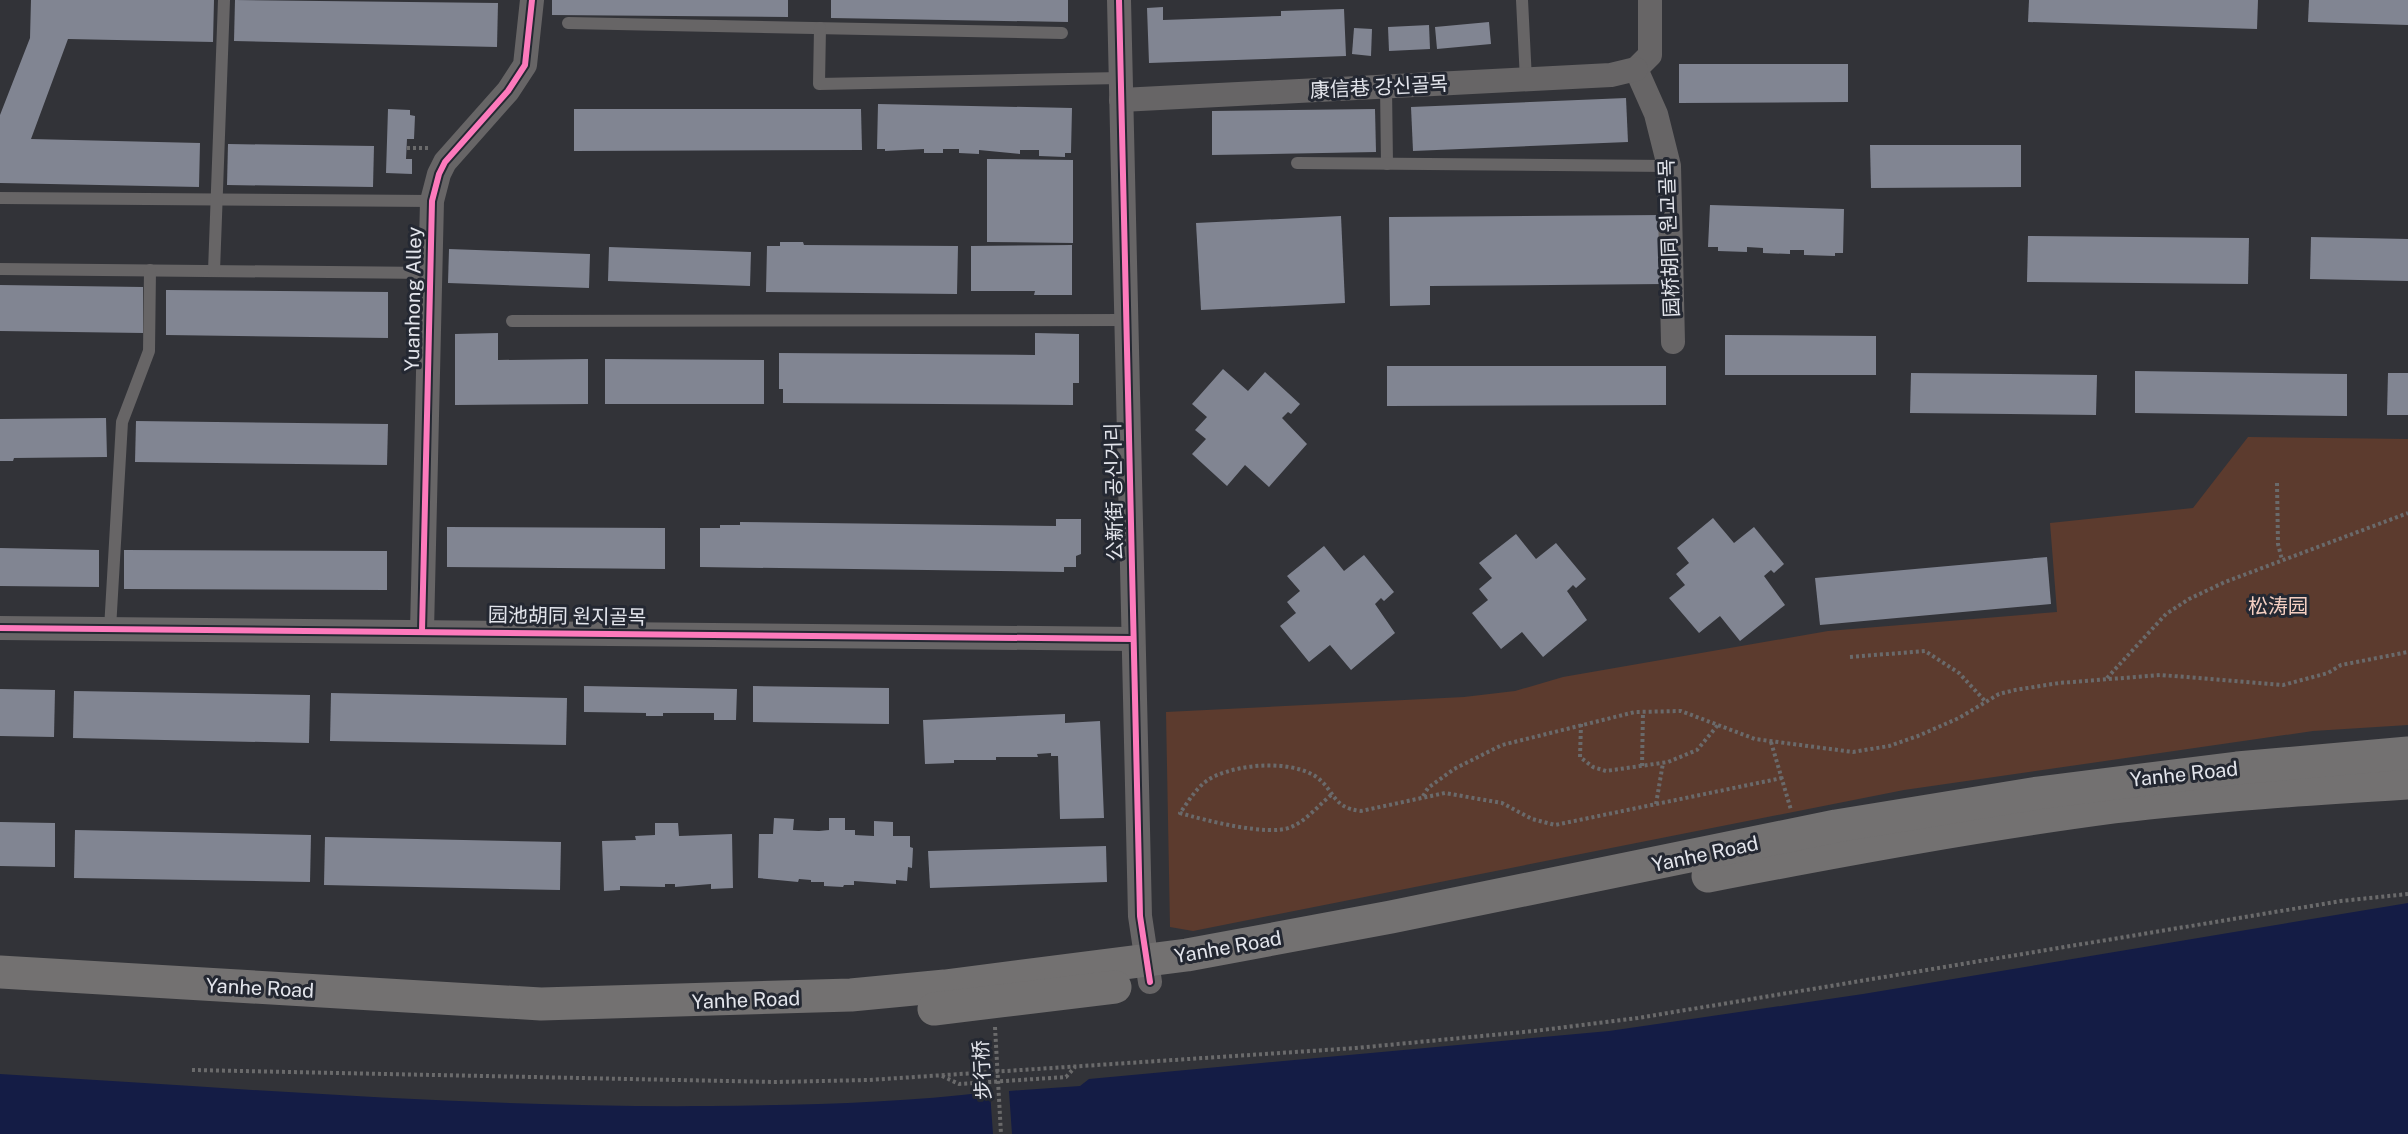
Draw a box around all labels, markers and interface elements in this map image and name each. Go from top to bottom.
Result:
street label: 康信巷 강신골목 [1309,71,1449,103]
street label: 园桥胡同 원교골목 [1654,158,1684,318]
street label: Yuanhong Alley [400,226,426,371]
street label: 公新街 공신거리 [1101,423,1127,561]
park label: 松涛园 [2248,594,2308,618]
street label: 园池胡同 원지골목 [488,603,646,629]
street label: Yanhe Road [2129,756,2239,792]
street label: Yanhe Road [1649,831,1761,877]
street label: Yanhe Road [1173,926,1283,968]
street label: Yanhe Road [205,973,315,1003]
street label: Yanhe Road [691,986,801,1014]
street label: 步行桥 [968,1039,996,1101]

